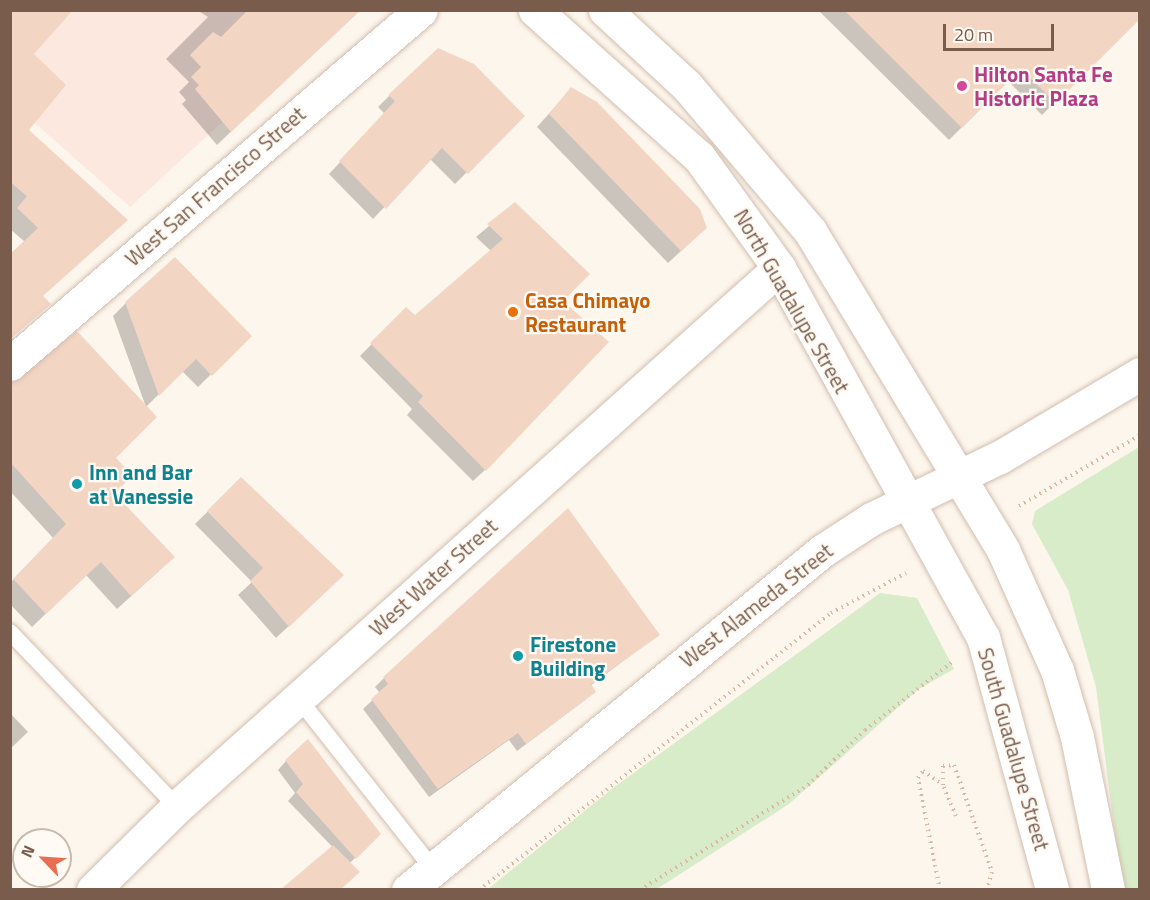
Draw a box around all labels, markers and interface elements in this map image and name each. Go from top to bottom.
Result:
scale bar [946,12,1057,50]
text: 20 m [954,21,993,48]
place label: Hilton Santa Fe Historic Plaza [974,61,1113,111]
marker: Hilton Santa Fe Historic Plaza [955,79,969,93]
street label: West San Francisco Street [120,101,310,271]
street label: North Guadalupe Street [729,204,855,398]
place label: Casa Chimayo Restaurant [525,287,651,337]
marker: Casa Chimayo Restaurant [506,305,520,319]
place label: Inn and Bar at Vanessie [89,459,193,509]
marker: Inn and Bar at Vanessie [70,477,84,491]
street label: West Water Street [364,513,502,641]
street label: West Alameda Street [675,538,837,672]
place label: Firestone Building [530,631,616,681]
street label: South Guadalupe Street [973,645,1055,853]
marker: Firestone Building [511,649,525,663]
north arrow [12,828,72,888]
text: N [14,841,41,861]

